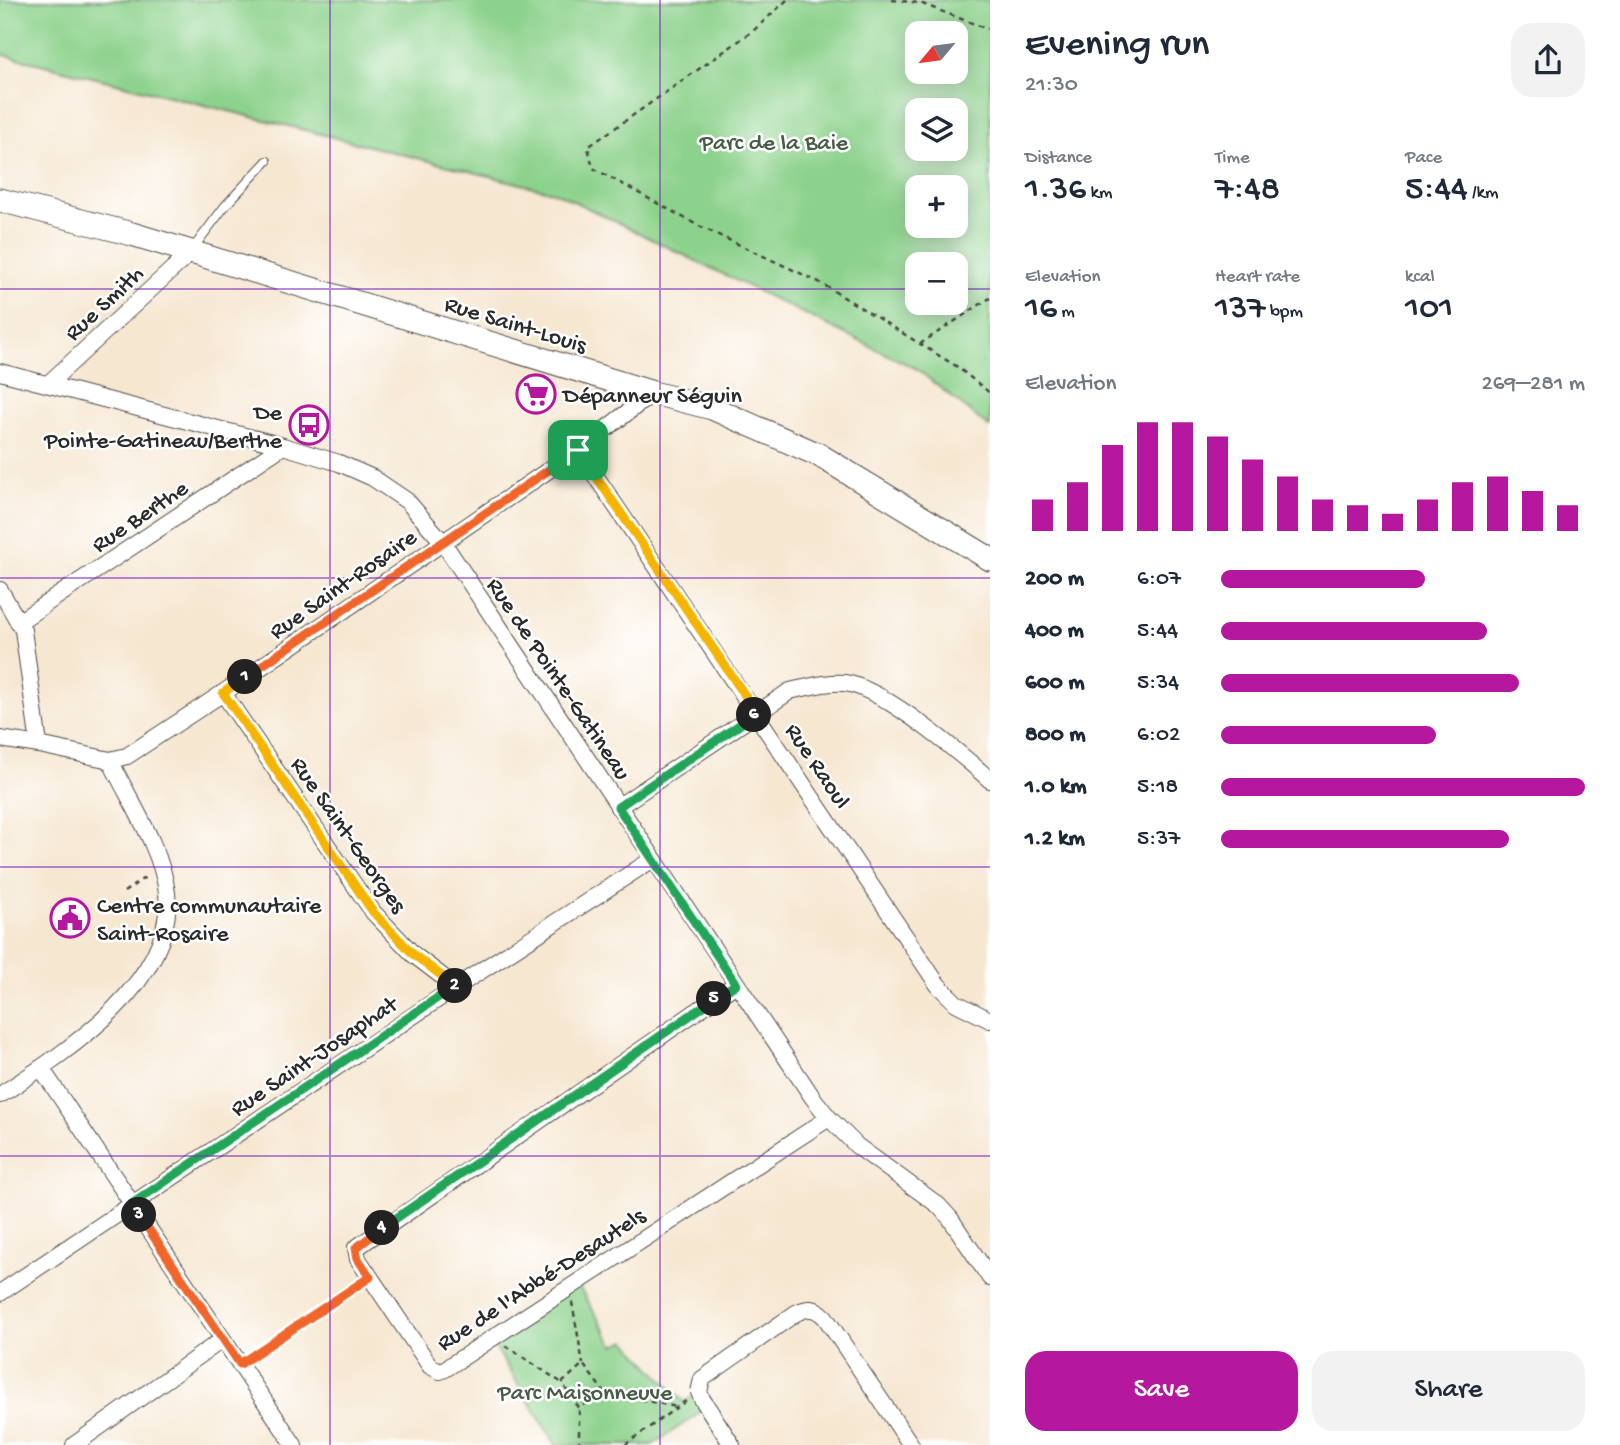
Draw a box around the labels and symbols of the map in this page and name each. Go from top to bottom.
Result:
north arrow [905,21,968,84]
park label: Parc de la Baie [699,130,849,159]
street label: Rue Smith [60,260,151,349]
street label: Rue Saint-Louis [441,291,591,362]
supermarket icon: Dépanneur Séguin [515,373,557,415]
place label: Dépanneur Séguin [561,383,742,412]
place label: De Pointe-Gatineau/Berthe [43,400,283,457]
bus stop icon: De Pointe-Gatineau/Berthe [288,404,330,446]
pin [548,420,608,480]
street label: Rue Berthe [87,475,195,561]
street label: Rue Saint-Rosaire [265,524,424,648]
street label: Rue de Pointe-Gatineau [479,573,636,787]
pin: 1 [228,660,262,694]
pin: 6 [736,698,772,732]
street label: Rue Raoul [777,719,855,815]
street label: Rue Saint-Georges [283,752,412,920]
place label: Centre communautaire Saint-Rosaire [97,893,322,950]
public building icon: Centre communautaire Saint-Rosaire [49,897,91,939]
pin: 2 [438,968,472,1004]
pin: 5 [696,982,732,1016]
street label: Rue Saint-Josaphat [226,990,406,1125]
pin: 3 [122,1198,156,1232]
street label: Rue de l'Abbé-Desautels [432,1202,653,1359]
pin: 4 [364,1210,400,1246]
park label: Parc Maisonneuve [497,1380,673,1409]

